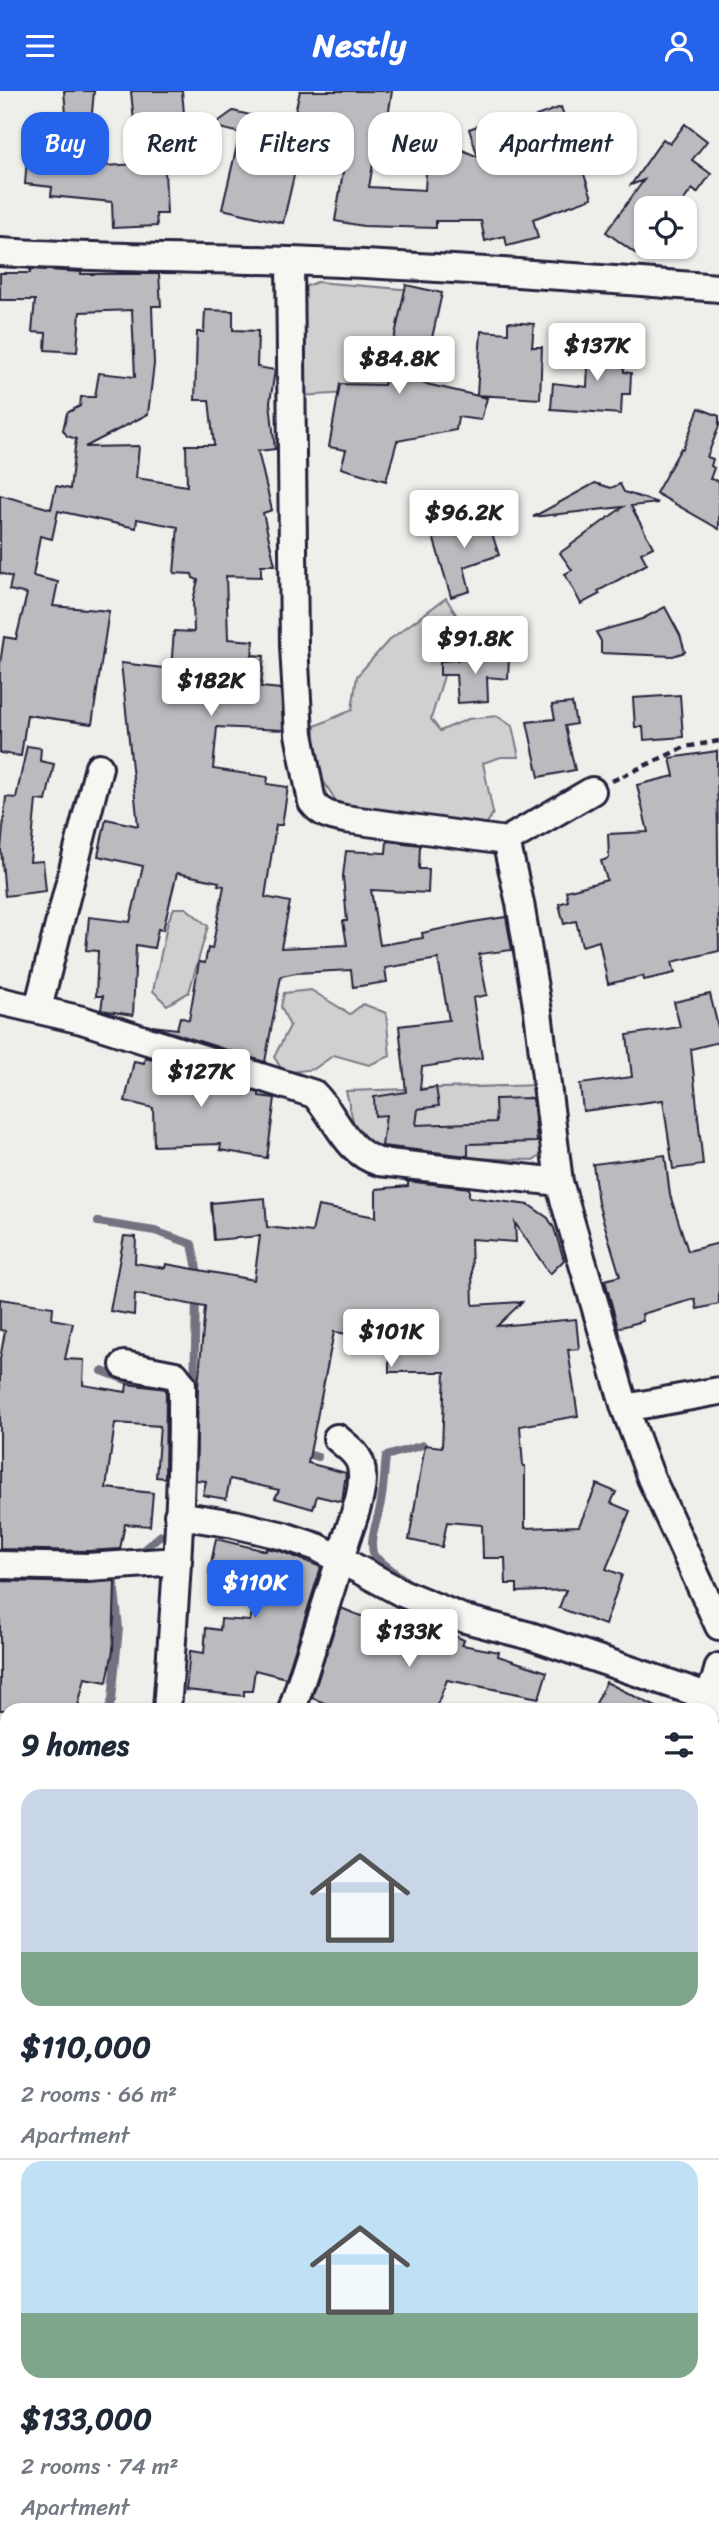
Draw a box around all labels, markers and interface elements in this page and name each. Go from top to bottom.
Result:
text: Nestly [313,17,406,74]
icon: menu [21,27,59,65]
icon: person [660,27,698,65]
chip: Buy [21,112,109,175]
chip: Rent [123,112,222,175]
chip: Filters [236,112,354,175]
chip: New [368,112,462,175]
chip: Apartment [476,112,637,175]
map controls [634,196,697,259]
button: locate [634,196,697,259]
pin: $137K [548,323,646,383]
text: $137K [564,325,630,366]
pin: $84.8K [342,337,456,396]
text: $84.8K [360,338,438,379]
pin: $96.2K [407,491,521,550]
text: $96.2K [426,492,502,533]
pin: $91.8K [418,617,532,676]
text: $91.8K [438,618,512,659]
pin: $182K [162,659,260,718]
text: $182K [178,660,244,701]
pin: $127K [152,1049,250,1109]
text: $127K [168,1051,234,1092]
pin: $101K [342,1309,440,1369]
text: $101K [359,1311,423,1352]
pin: $110K [206,1561,304,1620]
text: $110K [223,1562,287,1603]
pin: $133K [360,1609,458,1669]
text: $133K [377,1611,441,1652]
text: 9 homes [21,1718,129,1772]
icon: filters [660,1726,698,1764]
icon: home [297,1835,423,1961]
text: $110,000 [21,2020,151,2074]
text: 2 rooms · 66 m² [21,2074,177,2115]
text: Apartment [21,2115,130,2156]
icon: home [297,2207,423,2333]
text: $133,000 [21,2392,152,2446]
text: 2 rooms · 74 m² [21,2446,178,2487]
text: Apartment [21,2487,130,2528]

